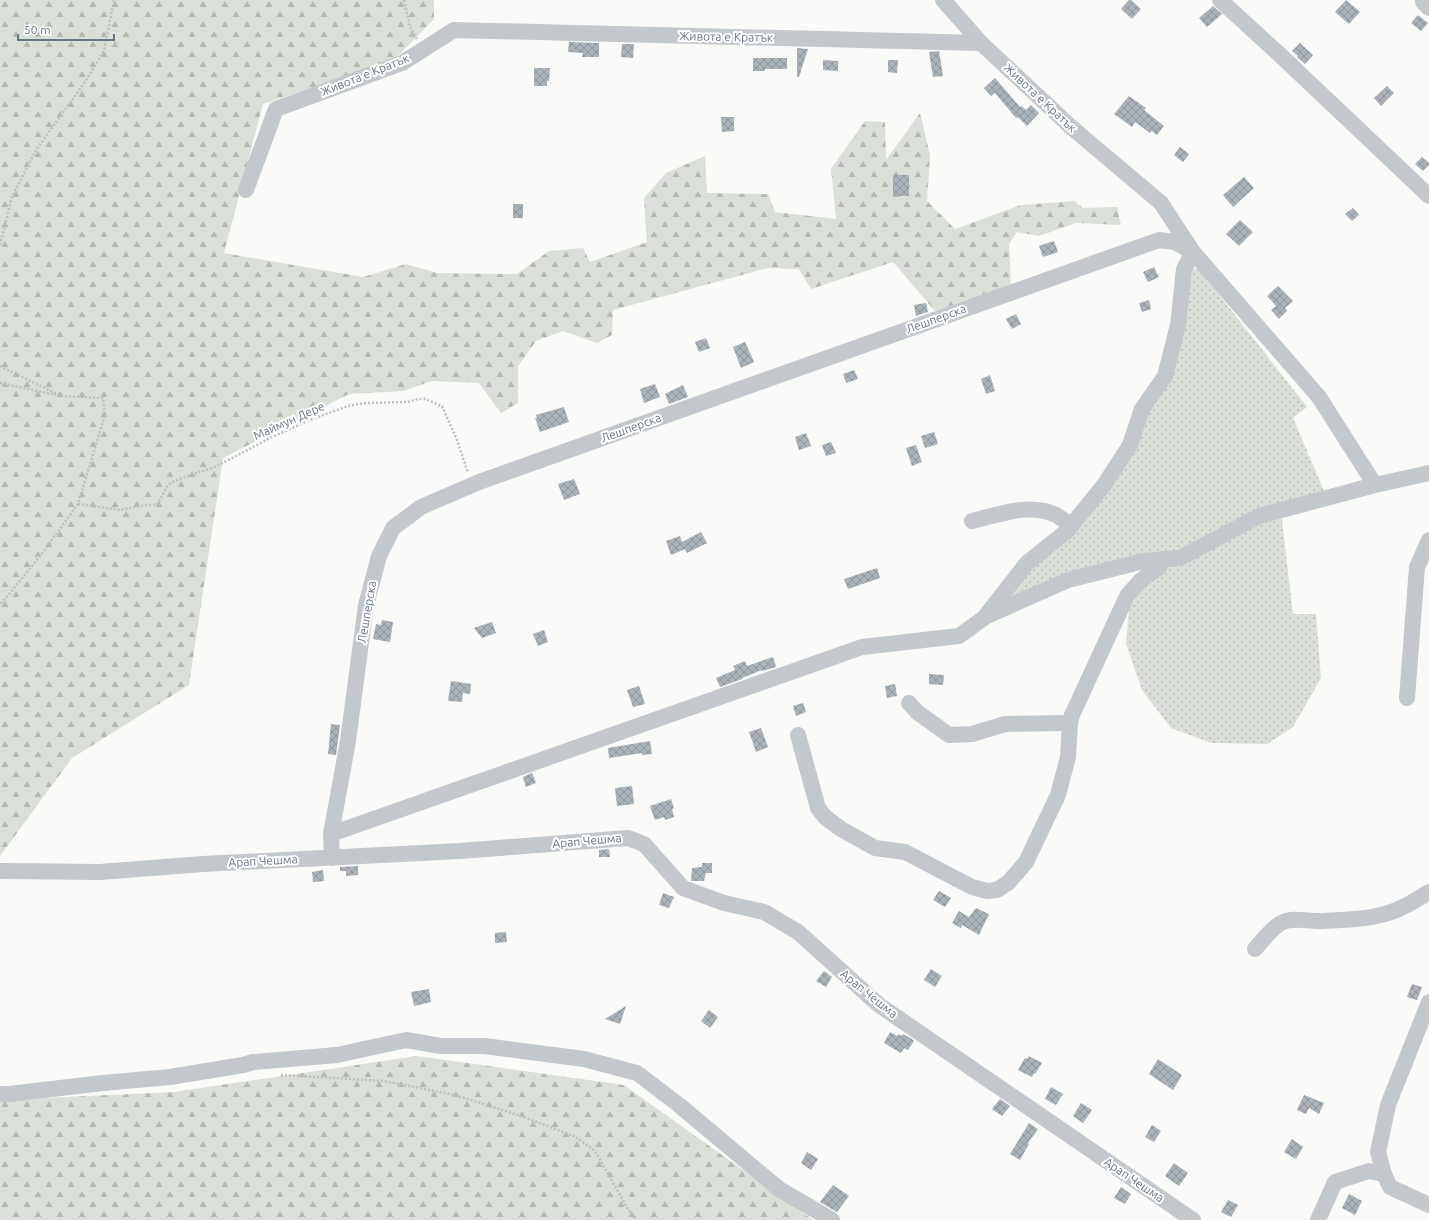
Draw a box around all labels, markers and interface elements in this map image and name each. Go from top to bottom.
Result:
scale bar [18,16,114,42]
text: 50 m [24,23,51,36]
street label: Живота е Кратък [679,29,773,44]
street label: Живота е Кратък [319,51,411,98]
street label: Живота е Кратък [1002,61,1079,134]
street label: Лешперска [904,302,968,335]
street label: Маймун Дере [251,399,326,442]
street label: Лешперска [599,411,663,444]
street label: Лешперска [355,580,378,644]
street label: Арап Чешма [552,831,622,850]
street label: Арап Чешма [228,852,298,869]
street label: Арап Чешма [838,967,900,1020]
street label: Арап Чешма [1102,1155,1167,1204]

